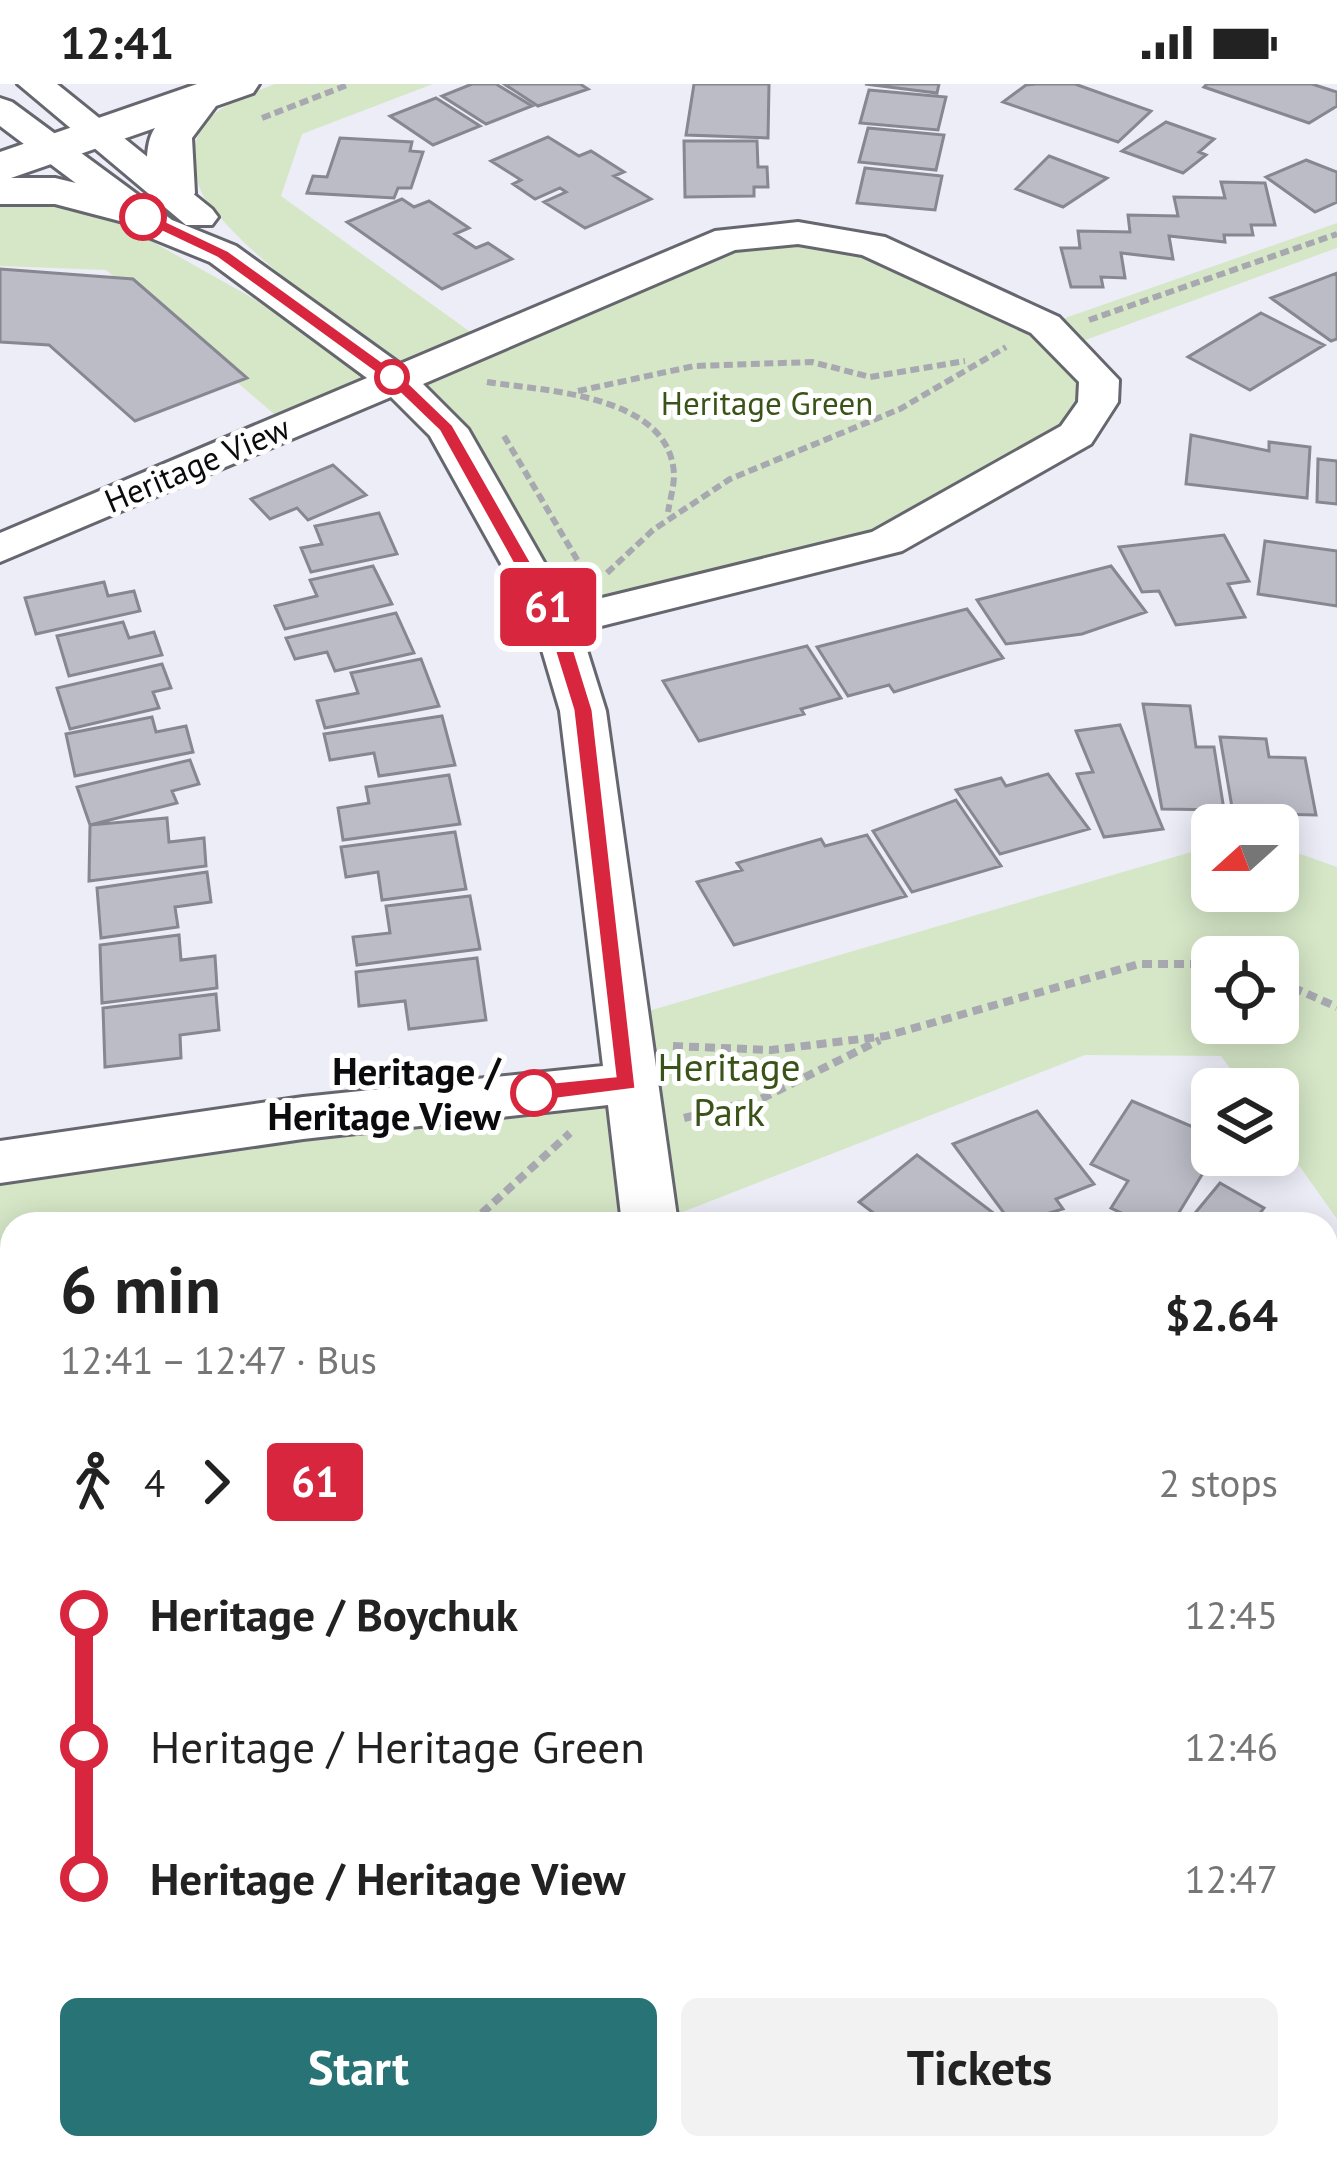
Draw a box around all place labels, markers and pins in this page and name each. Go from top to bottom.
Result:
unlabelled marker [121,195,165,239]
unlabelled marker [376,361,408,393]
place label: Heritage / Heritage View [268,1045,502,1141]
marker: Heritage / Heritage View [512,1071,556,1115]

